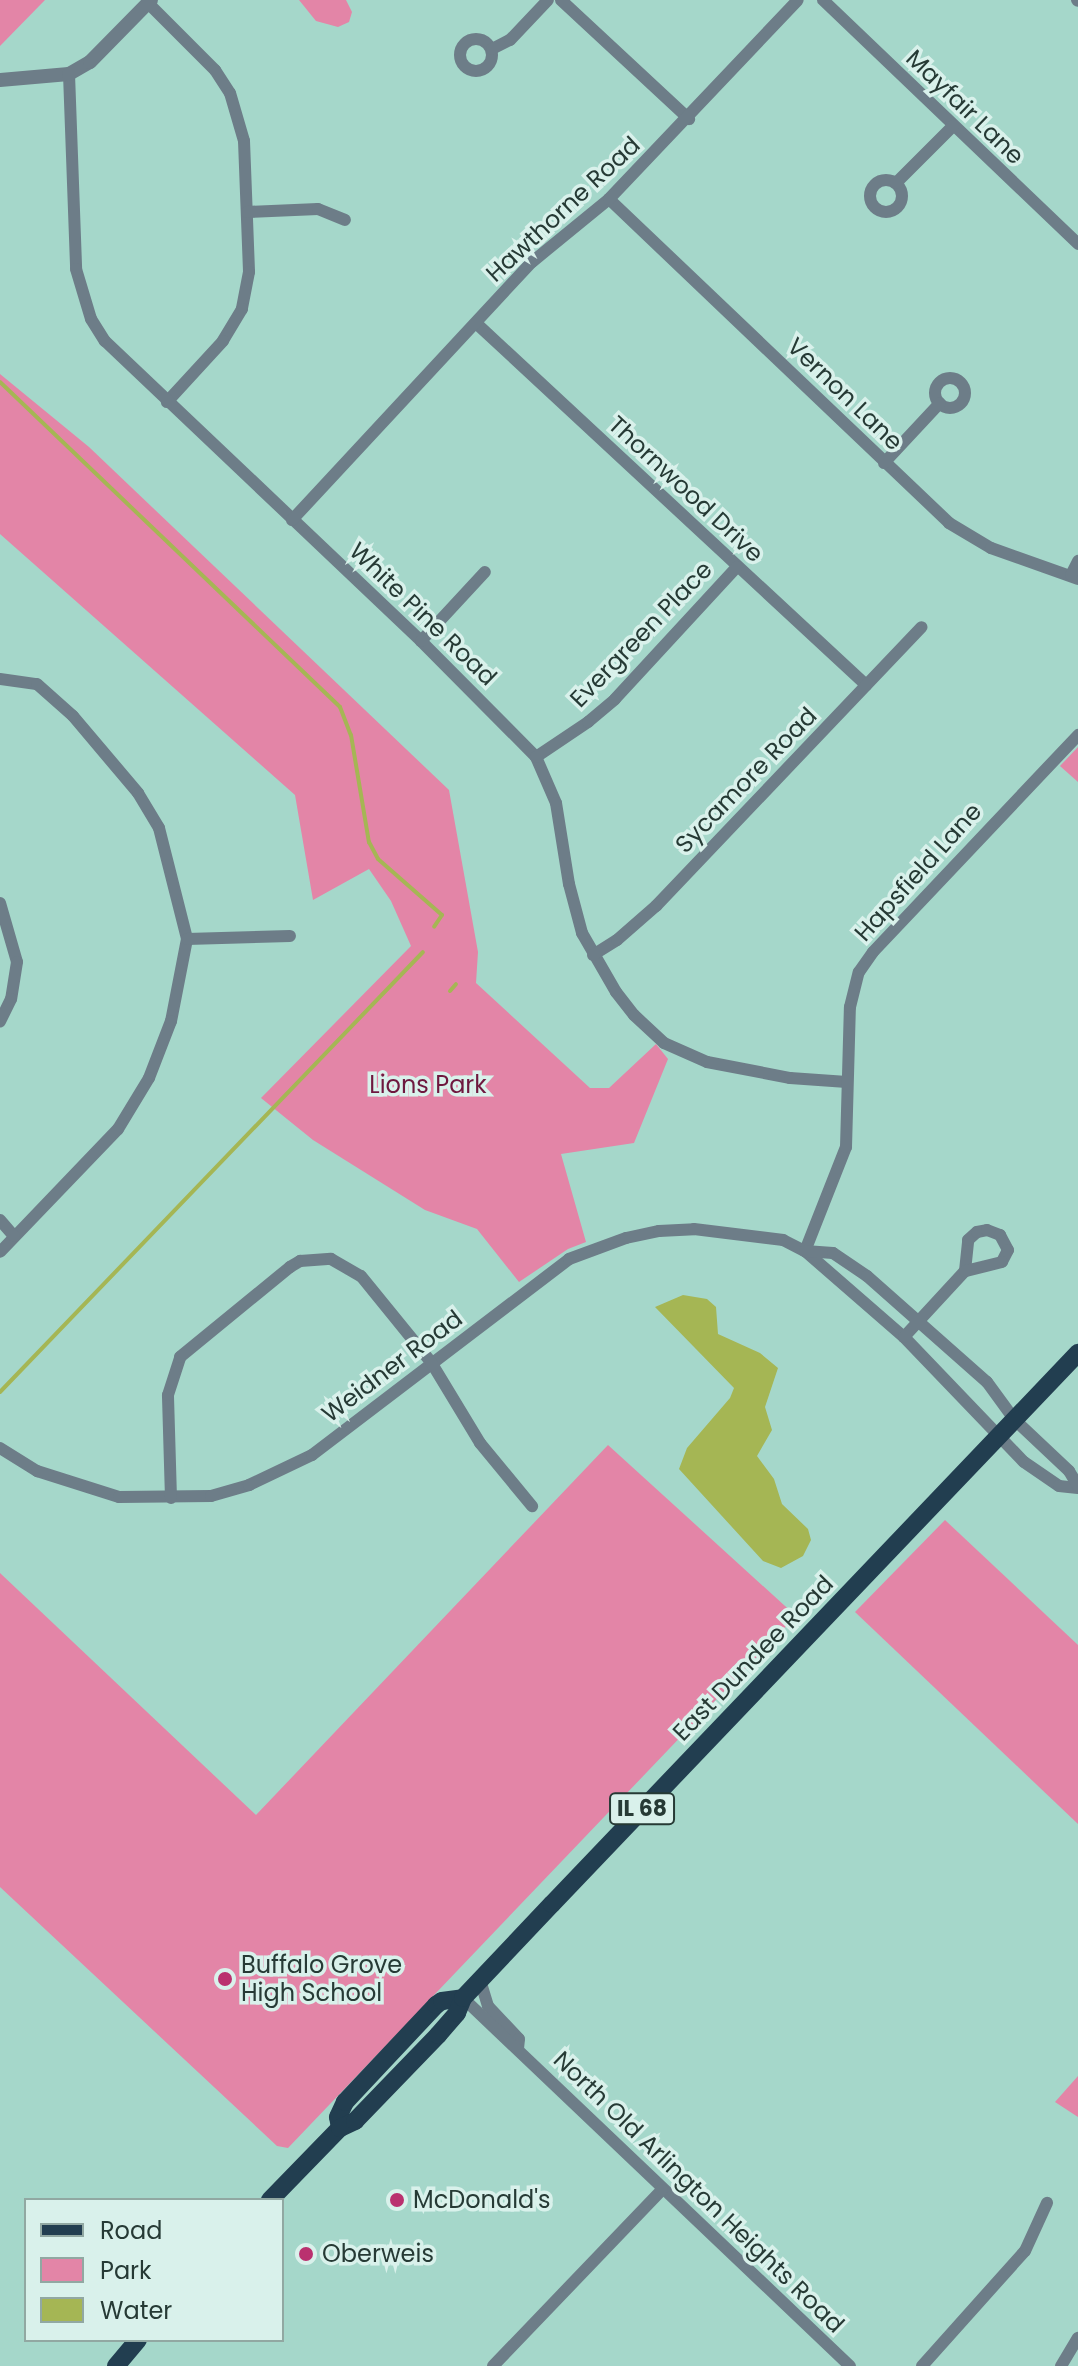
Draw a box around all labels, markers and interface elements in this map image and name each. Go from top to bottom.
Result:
street label: Mayfair Lane [900,44,1030,170]
street label: Hawthorne Road [480,130,646,288]
street label: Vernon Lane [781,332,909,456]
street label: Thornwood Drive [603,410,769,568]
street label: White Pine Road [343,536,503,692]
street label: Evergreen Place [564,555,718,713]
street label: Sycamore Road [669,701,823,859]
street label: Hapsfield Lane [849,797,987,947]
park label: Lions Park [369,1071,487,1099]
street label: Weidner Road [316,1304,468,1428]
street label: East Dundee Road [667,1569,839,1747]
road number: IL 68 [608,1791,676,1827]
place label: Buffalo Grove High School [241,1951,402,2007]
marker: Buffalo Grove High School [216,1970,234,1988]
street label: North Old Arlington Heights Road [548,2045,850,2339]
place label: McDonald's [413,2186,551,2214]
marker: McDonald's [388,2191,406,2209]
legend [24,2198,284,2342]
text: Road [100,2214,162,2247]
place label: Oberweis [322,2240,434,2268]
marker: Oberweis [297,2245,315,2263]
text: Park [100,2254,151,2287]
text: Water [100,2294,172,2327]

